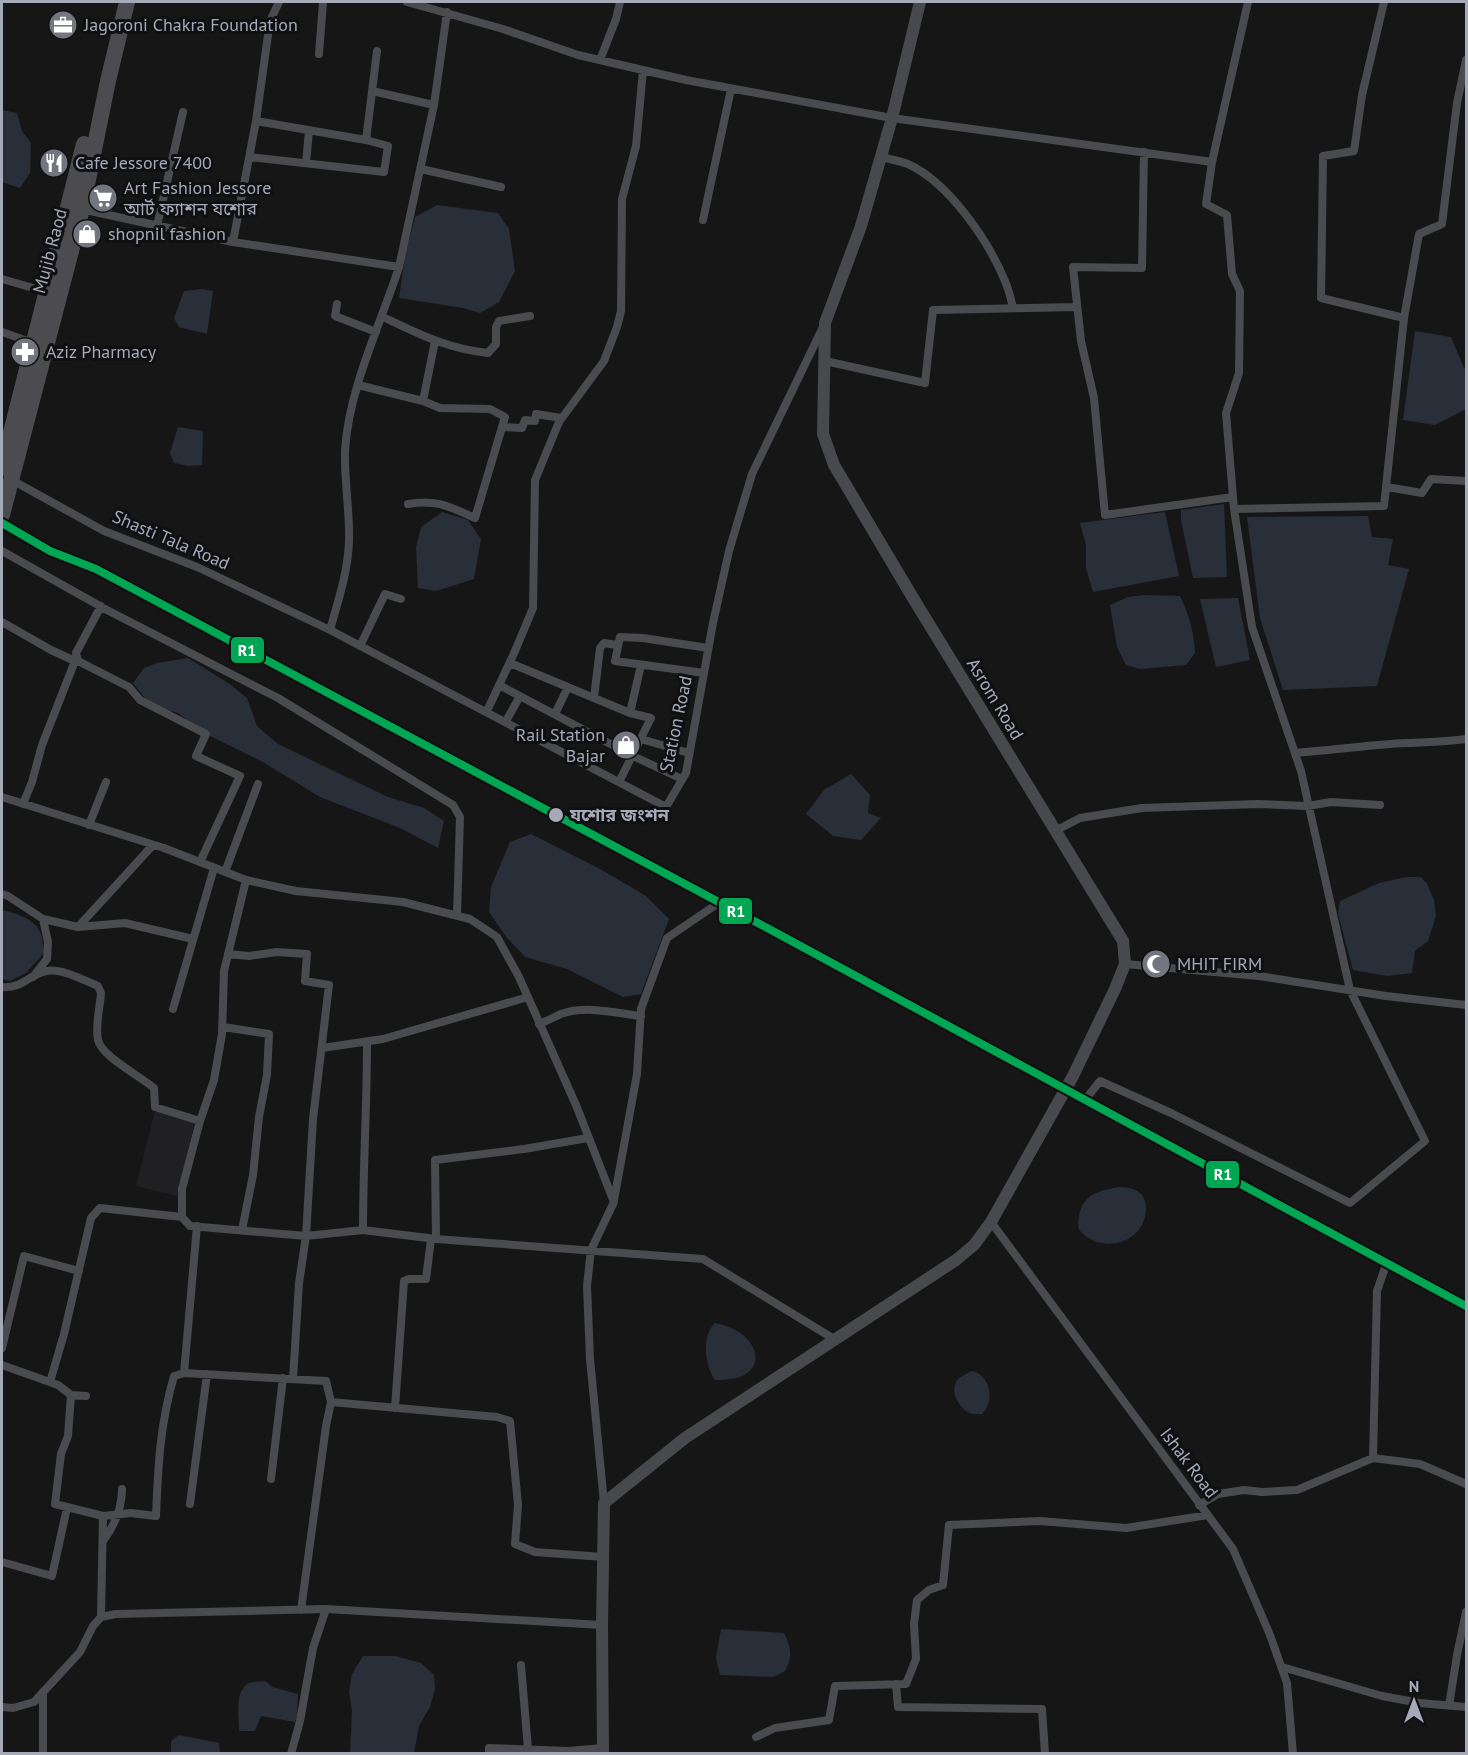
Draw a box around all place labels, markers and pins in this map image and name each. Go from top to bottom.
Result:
office icon: Jagoroni Chakra Foundation [47,9,79,41]
place label: Jagoroni Chakra Foundation [83,13,298,36]
restaurant icon: Cafe Jessore 7400 [38,147,70,179]
place label: Cafe Jessore 7400 [75,151,212,174]
place label: Art Fashion Jessore আর্ট ফ্যাশন যশোর [123,176,271,220]
supermarket icon: Art Fashion Jessore আর্ট ফ্যাশন যশোর [87,182,119,214]
shop icon: shopnil fashion [71,218,103,250]
place label: shopnil fashion [108,222,226,245]
pharmacy icon: Aziz Pharmacy [9,336,41,368]
place label: Aziz Pharmacy [46,340,157,363]
place label: Rail Station Bajar [516,723,605,767]
shop icon: Rail Station Bajar [610,729,642,761]
place label: যশোর জংশন [569,803,670,826]
marker: যশোর জংশন [547,806,565,824]
mosque icon: MHIT FIRM [1140,948,1172,980]
place label: MHIT FIRM [1177,952,1262,975]

